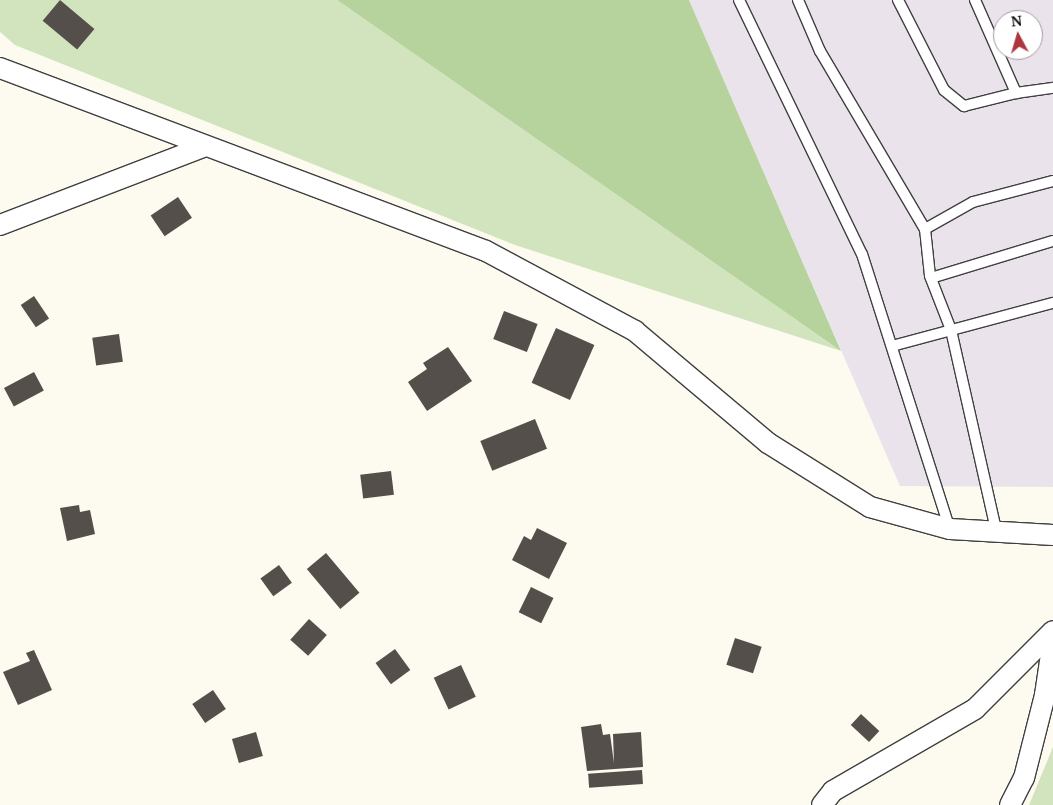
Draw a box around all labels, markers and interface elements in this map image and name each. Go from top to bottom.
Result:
north arrow [993,10,1043,60]
text: N [1010,11,1023,31]

